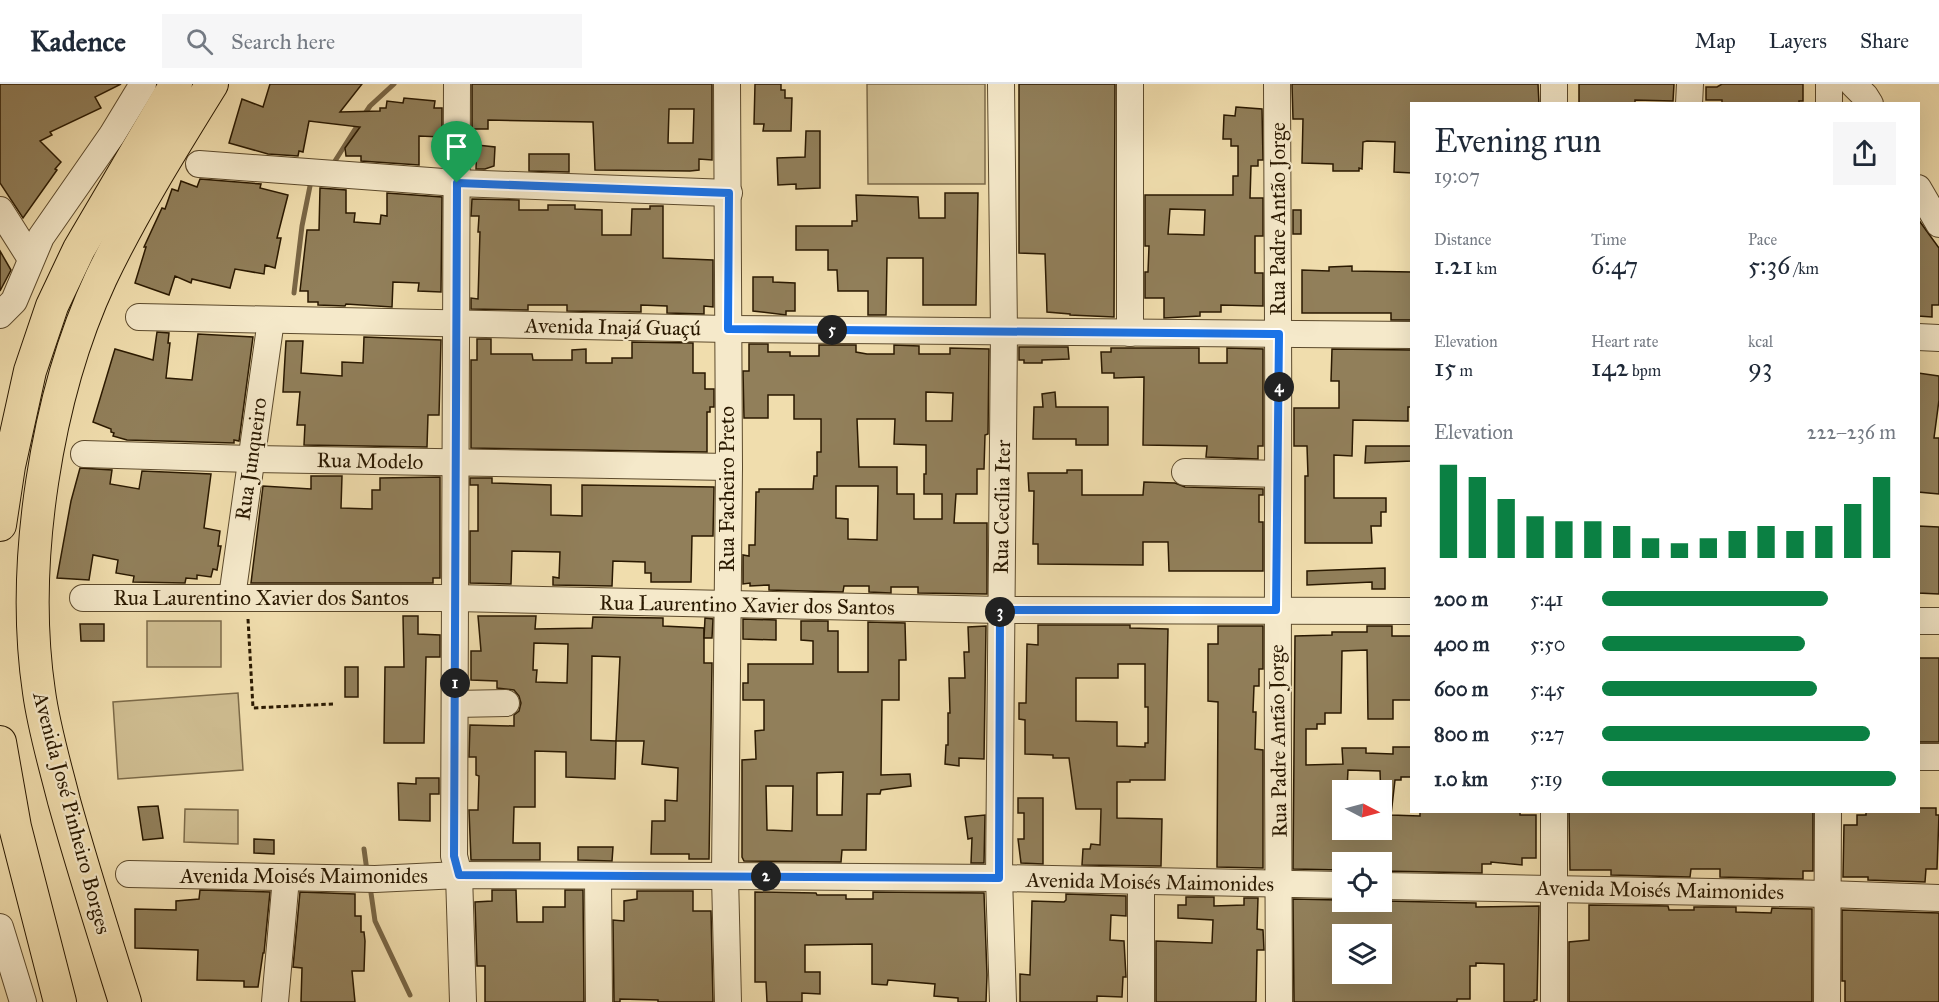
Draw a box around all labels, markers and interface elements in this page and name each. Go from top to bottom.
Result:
search box [162,14,582,68]
text: Kadence [30,24,126,59]
icon: search [183,25,216,58]
text: Search here [231,28,335,55]
text: Map [1695,28,1736,54]
text: Layers [1769,28,1827,54]
text: Share [1860,28,1909,54]
pin [431,121,482,183]
text: Evening run [1434,121,1601,161]
street label: Rua Padre Antão Jorge [1265,122,1291,316]
button: share [1833,122,1896,185]
icon: arrive [440,130,473,163]
text: 19:07 [1434,164,1480,188]
text: Distance [1434,230,1491,249]
text: Time [1591,230,1626,249]
text: Pace [1748,230,1777,249]
text: 1.21 [1434,249,1473,281]
text: 6:47 [1591,249,1638,281]
text: 5:36 [1748,249,1790,281]
text: km [1473,259,1497,278]
text: /km [1790,259,1819,278]
street label: Avenida Inajá Guaçú [524,312,701,342]
pin: 5 [817,315,847,345]
text: 5 [828,320,836,339]
text: Elevation [1434,332,1498,351]
text: Heart rate [1591,332,1658,351]
text: kcal [1748,332,1773,351]
text: 15 [1434,351,1456,383]
text: 142 [1591,351,1629,383]
text: 93 [1748,351,1772,383]
text: m [1456,361,1473,380]
text: bpm [1629,361,1661,380]
pin: 4 [1264,372,1294,402]
text: 4 [1275,377,1283,396]
street label: Rua Junqueiro [230,396,273,522]
street label: Rua Facheiro Preto [714,406,740,572]
text: Elevation [1434,420,1513,444]
text: 222–236 m [1807,420,1896,444]
street label: Rua Cecília Iter [988,440,1016,574]
street label: Rua Modelo [316,447,424,475]
street label: Rua Laurentino Xavier dos Santos [113,585,409,611]
text: 200 m [1434,587,1488,611]
text: 5:41 [1530,587,1563,611]
street label: Rua Laurentino Xavier dos Santos [599,589,895,621]
pin: 3 [985,597,1015,627]
text: 3 [997,602,1003,621]
text: 400 m [1434,632,1490,656]
text: 5:50 [1530,632,1565,656]
street label: Rua Padre Antão Jorge [1263,644,1293,838]
pin: 1 [440,668,470,698]
text: 1 [452,673,458,692]
text: 600 m [1434,677,1489,701]
text: 5:45 [1530,677,1565,701]
street label: Avenida José Pinheiro Borges [27,688,117,937]
text: 800 m [1434,722,1489,746]
text: 5:27 [1530,722,1564,746]
text: 1.0 km [1434,767,1488,791]
text: 5:19 [1530,767,1563,791]
north arrow [1332,780,1392,840]
map controls [1332,780,1392,984]
button: locate [1332,852,1392,912]
pin: 2 [751,861,781,891]
street label: Avenida Moisés Maimonides [179,863,428,889]
text: 2 [762,866,770,885]
street label: Avenida Moisés Maimonides [1025,867,1274,897]
street label: Avenida Moisés Maimonides [1535,875,1784,905]
button: layers [1332,924,1392,984]

